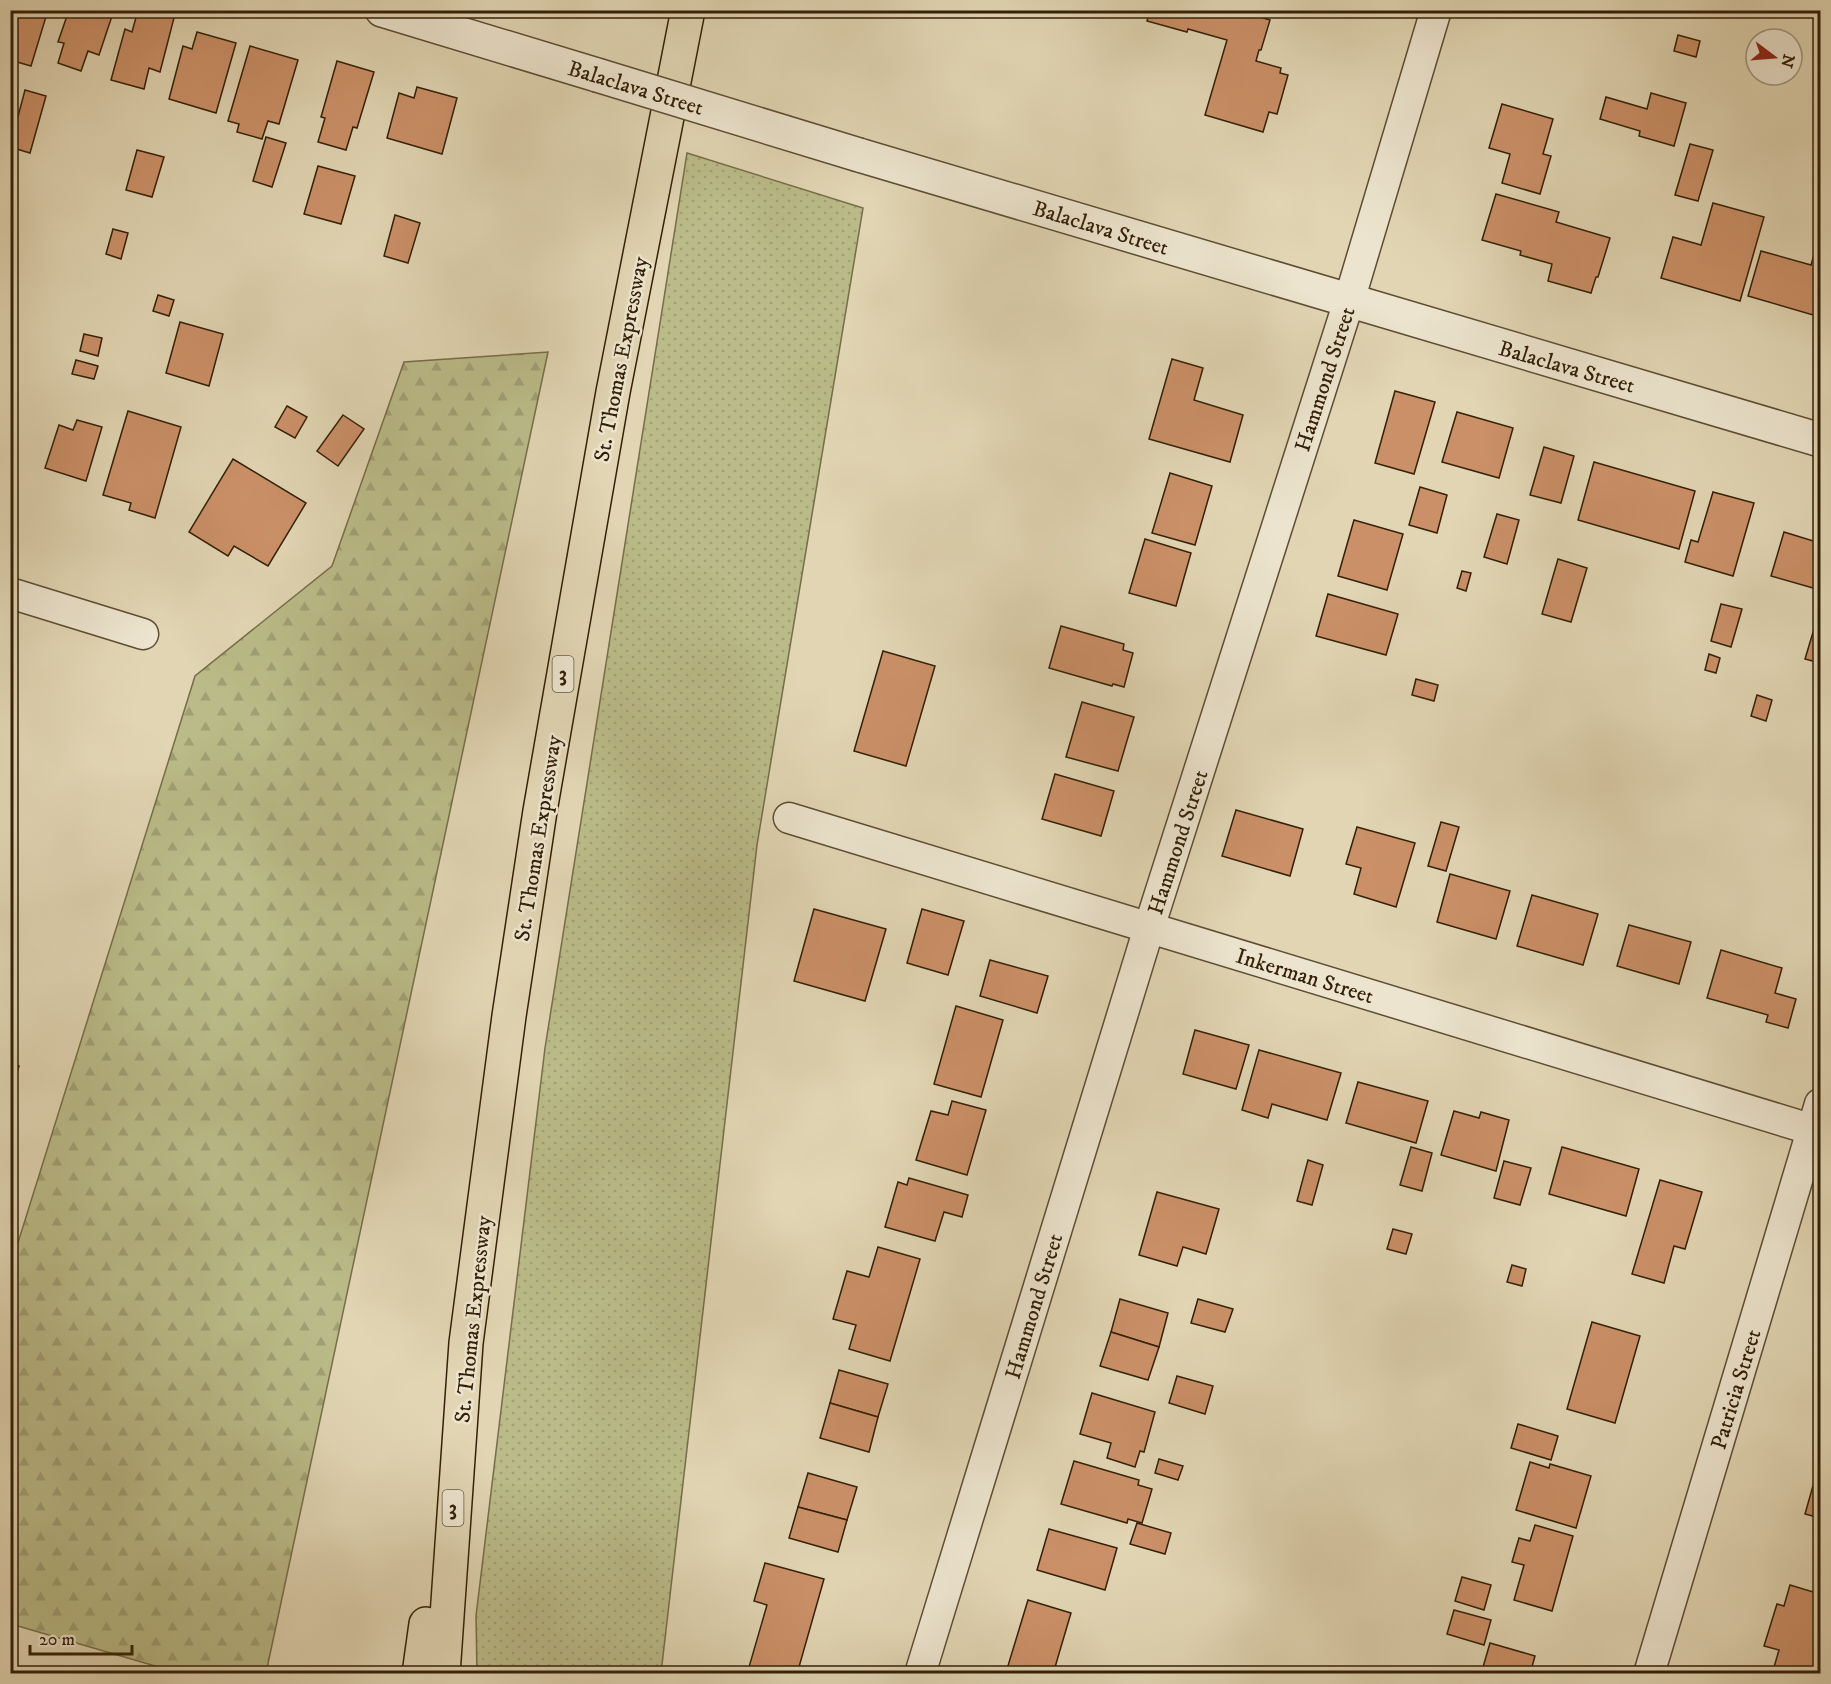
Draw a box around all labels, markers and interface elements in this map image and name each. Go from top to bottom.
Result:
north arrow [1744,27,1804,87]
text: N [1776,52,1799,70]
street label: Balaclava Street [565,55,707,122]
street label: Balaclava Street [1030,195,1172,262]
street label: St. Thomas Expressway [588,254,655,464]
street label: Hammond Street [1289,304,1362,455]
street label: Balaclava Street [1495,335,1638,400]
road number: 3 [552,656,574,692]
street label: St. Thomas Expressway [509,733,568,943]
street label: Hammond Street [1142,767,1215,918]
street label: Inkerman Street [1232,943,1377,1010]
street label: St. Thomas Expressway [449,1214,498,1424]
street label: Hammond Street [999,1230,1069,1382]
street label: Patricia Street [1705,1326,1768,1453]
road number: 3 [442,1490,464,1526]
scale bar [30,1618,132,1656]
text: 20 m [39,1629,75,1651]

